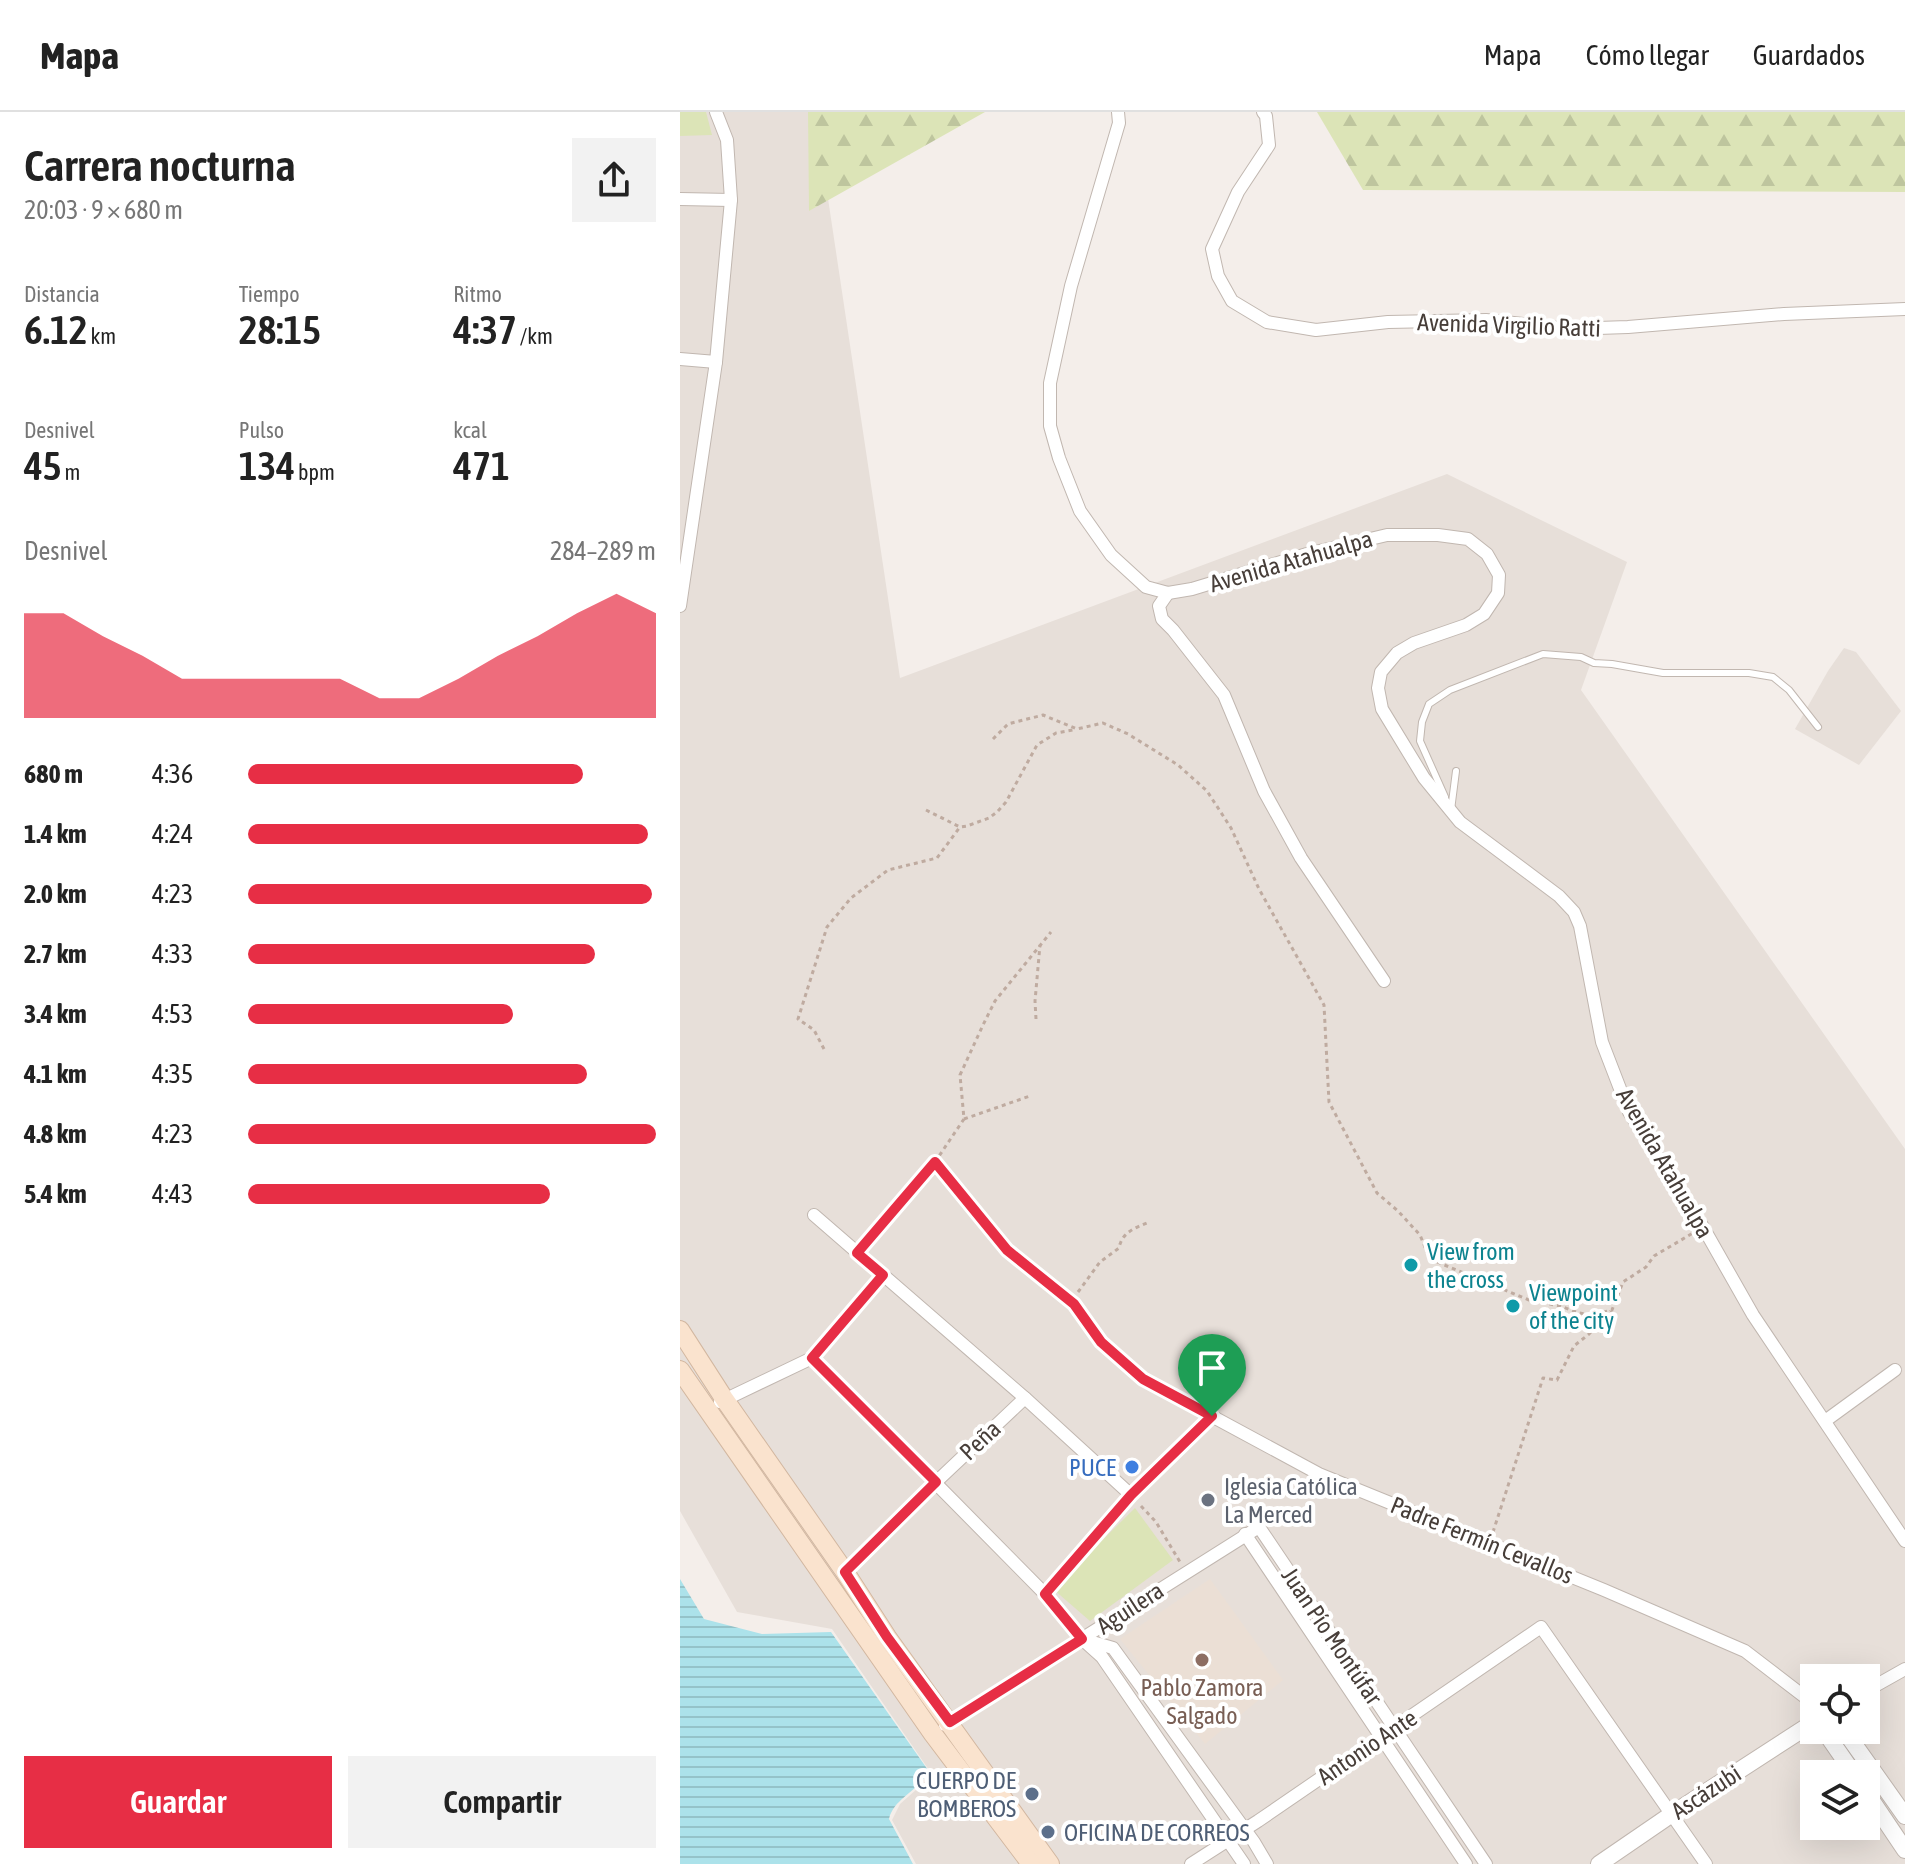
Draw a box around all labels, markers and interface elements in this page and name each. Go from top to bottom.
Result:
text: Mapa [40,34,119,77]
text: Mapa [1484,39,1542,71]
text: Cómo llegar [1586,39,1709,71]
text: Guardados [1753,39,1865,71]
button: share [572,138,656,222]
text: Carrera nocturna [24,140,296,190]
text: 20:03 · 9 × 680 m [24,195,183,225]
text: Distancia [24,281,100,307]
text: Tiempo [239,281,300,307]
text: Ritmo [453,281,502,307]
text: 6.12 [24,307,88,352]
text: 28:15 [239,307,321,352]
text: 4:37 [453,307,517,352]
street label: Avenida Virgilio Ratti [1417,308,1601,342]
text: km [88,323,116,349]
text: /km [517,323,553,349]
text: Desnivel [24,417,94,443]
text: Pulso [239,417,284,443]
text: kcal [453,417,487,443]
text: 45 [24,443,62,488]
text: 134 [239,443,295,488]
text: 471 [453,443,510,488]
text: m [62,459,80,485]
text: bpm [295,459,335,485]
street label: Avenida Atahualpa [1206,525,1376,597]
text: Desnivel [24,536,107,566]
text: 284–289 m [550,536,656,566]
text: 680 m [24,759,83,789]
text: 4:36 [152,759,193,789]
text: 1.4 km [24,819,87,849]
text: 4:24 [152,819,193,849]
text: 2.0 km [24,879,87,909]
text: 4:23 [152,879,193,909]
text: 2.7 km [24,939,87,969]
text: 4:33 [152,939,193,969]
text: 3.4 km [24,999,87,1029]
text: 4:53 [152,999,193,1029]
text: 4.1 km [24,1059,87,1089]
text: 4:35 [152,1059,193,1089]
street label: Avenida Atahualpa [1611,1083,1719,1243]
text: 4.8 km [24,1119,87,1149]
text: 4:23 [152,1119,193,1149]
text: 5.4 km [24,1179,87,1209]
text: 4:43 [152,1179,193,1209]
place label: View from the cross [1427,1238,1515,1293]
marker: View from the cross [1402,1256,1420,1274]
place label: Viewpoint of the city [1529,1279,1618,1334]
marker: Viewpoint of the city [1504,1297,1522,1315]
pin [1178,1334,1246,1416]
icon: arrive [1190,1346,1234,1390]
street label: Peña [954,1415,1006,1465]
place label: PUCE [1069,1454,1116,1481]
marker: PUCE [1123,1458,1141,1476]
place label: Iglesia Católica La Merced [1224,1473,1358,1528]
marker: Iglesia Católica La Merced [1199,1491,1217,1509]
street label: Padre Fermín Cevallos [1387,1491,1577,1589]
street label: Juan Pío Montúfar [1276,1562,1388,1710]
street label: Aguilera [1092,1577,1168,1639]
marker: Pablo Zamora Salgado [1193,1651,1211,1669]
map controls [1800,1664,1880,1840]
button: locate [1800,1664,1880,1744]
place label: Pablo Zamora Salgado [1141,1674,1263,1729]
street label: Antonio Ante [1312,1704,1422,1790]
button: Guardar [24,1756,332,1848]
button: Compartir [348,1756,656,1848]
street label: Ascázubi [1666,1760,1746,1824]
button: layers [1800,1760,1880,1840]
place label: CUERPO DE BOMBEROS [916,1767,1016,1822]
marker: CUERPO DE BOMBEROS [1023,1785,1041,1803]
place label: OFICINA DE CORREOS [1064,1819,1250,1846]
marker: OFICINA DE CORREOS [1039,1823,1057,1841]

